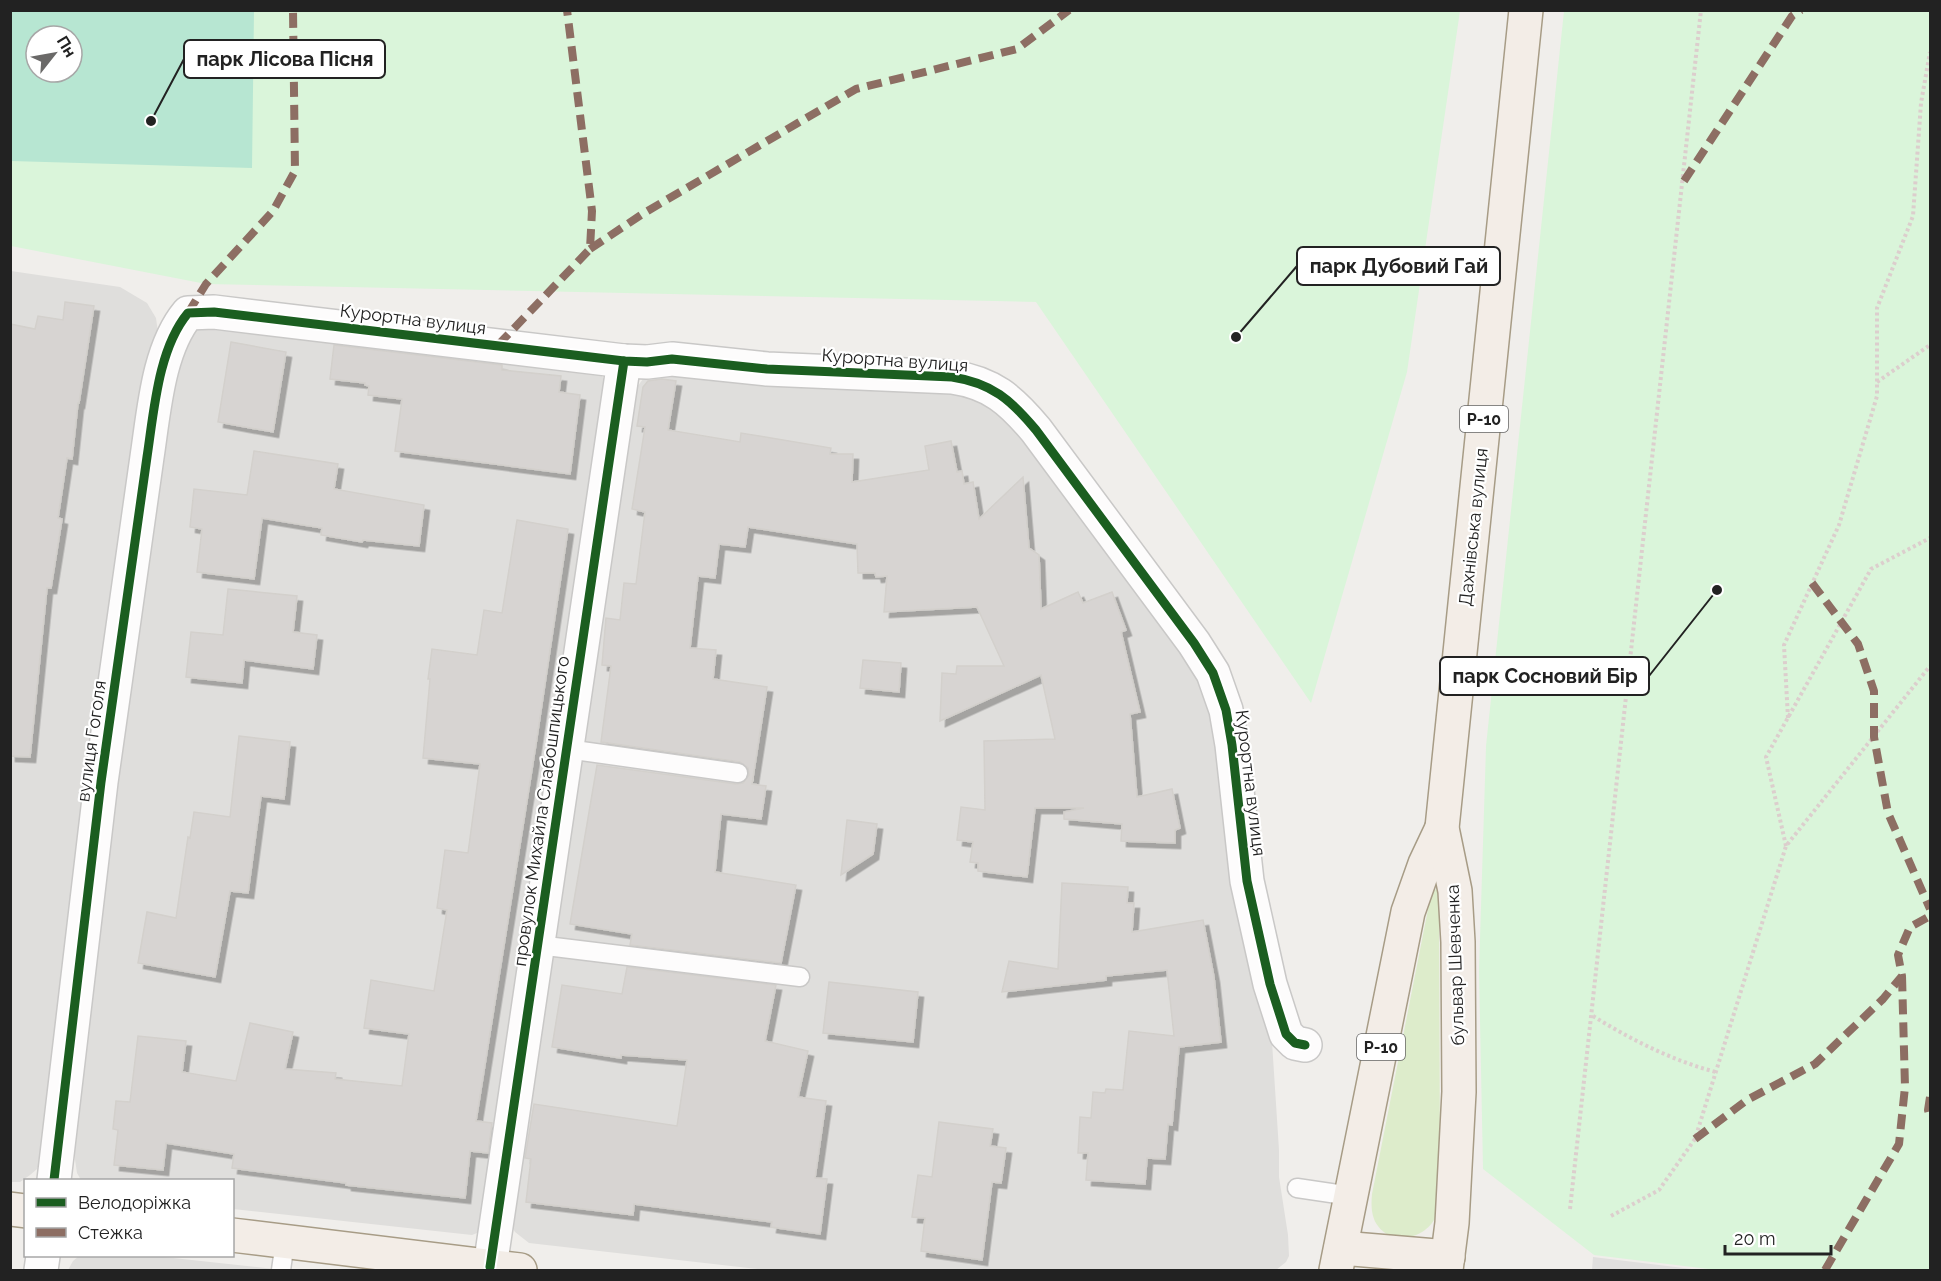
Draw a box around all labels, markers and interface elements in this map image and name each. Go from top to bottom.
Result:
north arrow [24,24,84,84]
text: Пн [53,33,80,61]
callout: парк Лісова Пісня [184,40,385,78]
text: парк Лісова Пісня [196,47,374,71]
callout: парк Дубовий Гай [1297,247,1500,285]
text: парк Дубовий Гай [1310,254,1488,278]
street label: Курортна вулиця [339,300,487,338]
street label: Курортна вулиця [821,344,969,376]
road number: Р-10 [1460,406,1508,432]
street label: Дахнівська вулиця [1454,447,1492,607]
street label: провулок Михайла Слабошпицького [509,654,573,967]
callout: парк Сосновий Бір [1440,657,1649,695]
text: парк Сосновий Бір [1452,664,1638,688]
street label: вулиця Гоголя [72,679,110,803]
street label: Курортна вулиця [1232,709,1270,857]
street label: бульвар Шевченка [1442,884,1468,1046]
road number: Р-10 [1357,1034,1405,1060]
legend [24,1179,234,1257]
text: Велодоріжка [78,1192,191,1213]
scale bar [1725,1218,1832,1256]
text: Стежка [78,1222,143,1243]
text: 20 m [1734,1228,1776,1249]

